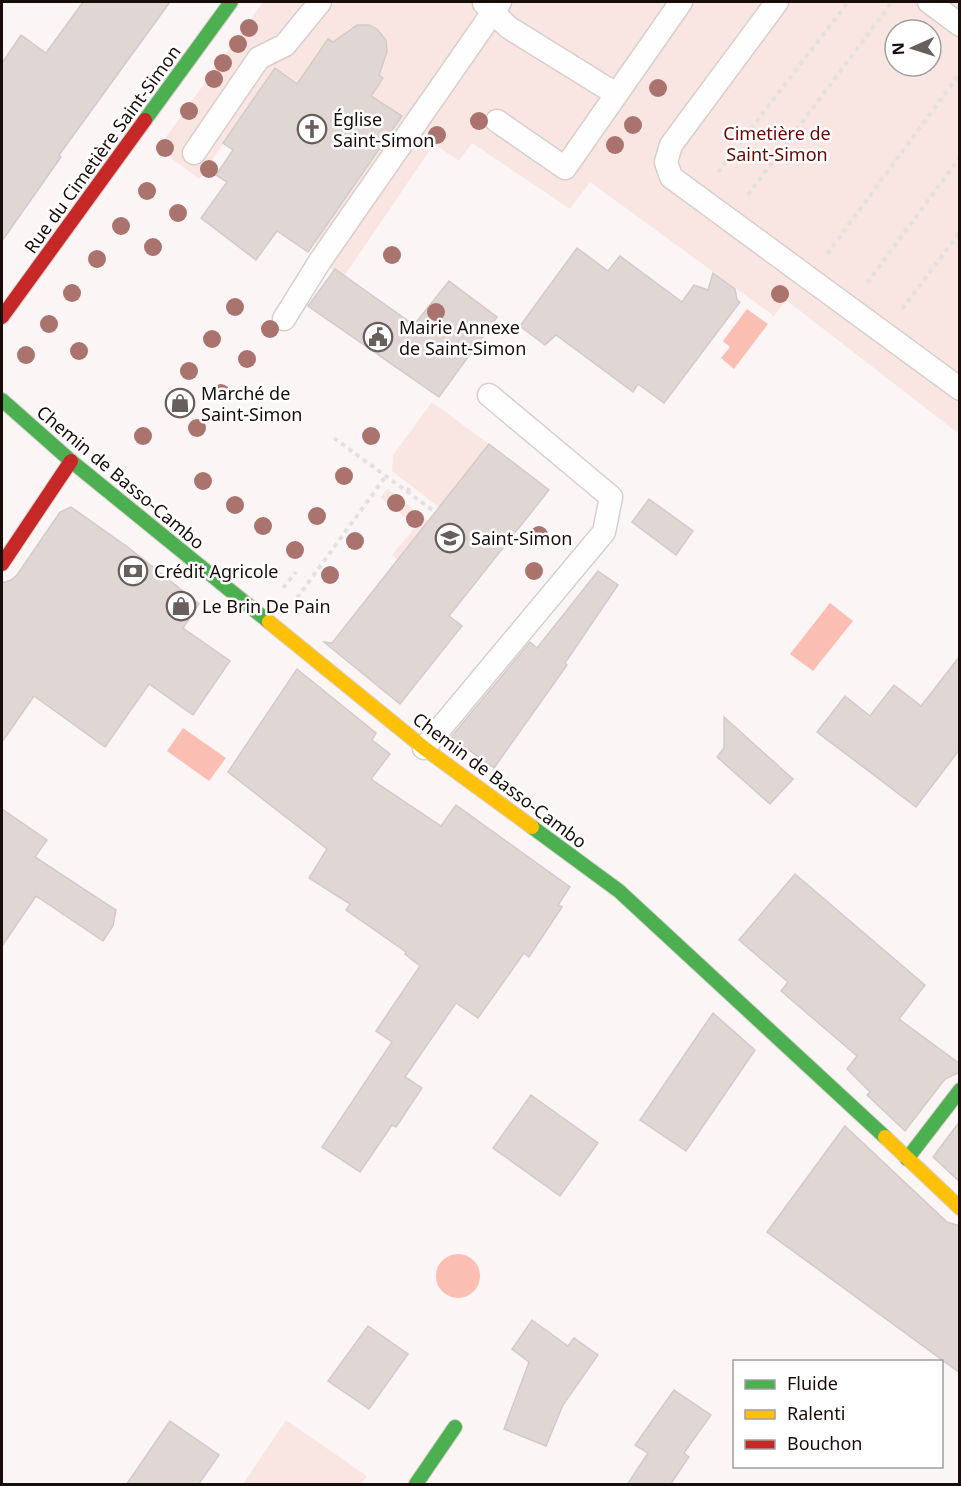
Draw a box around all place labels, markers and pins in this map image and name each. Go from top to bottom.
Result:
place label: Église Saint-Simon [333,107,434,152]
church icon: Église Saint-Simon [296,113,328,145]
place label: Mairie Annexe de Saint-Simon [399,315,526,360]
public building icon: Mairie Annexe de Saint-Simon [362,321,394,353]
place label: Marché de Saint-Simon [201,381,302,426]
shop icon: Marché de Saint-Simon [164,387,196,419]
school or university icon: Saint-Simon [434,522,466,554]
place label: Saint-Simon [471,526,572,550]
bank icon: Crédit Agricole [117,555,149,587]
place label: Crédit Agricole [154,559,278,583]
shop icon: Le Brin De Pain [165,590,197,622]
place label: Le Brin De Pain [202,594,331,618]

